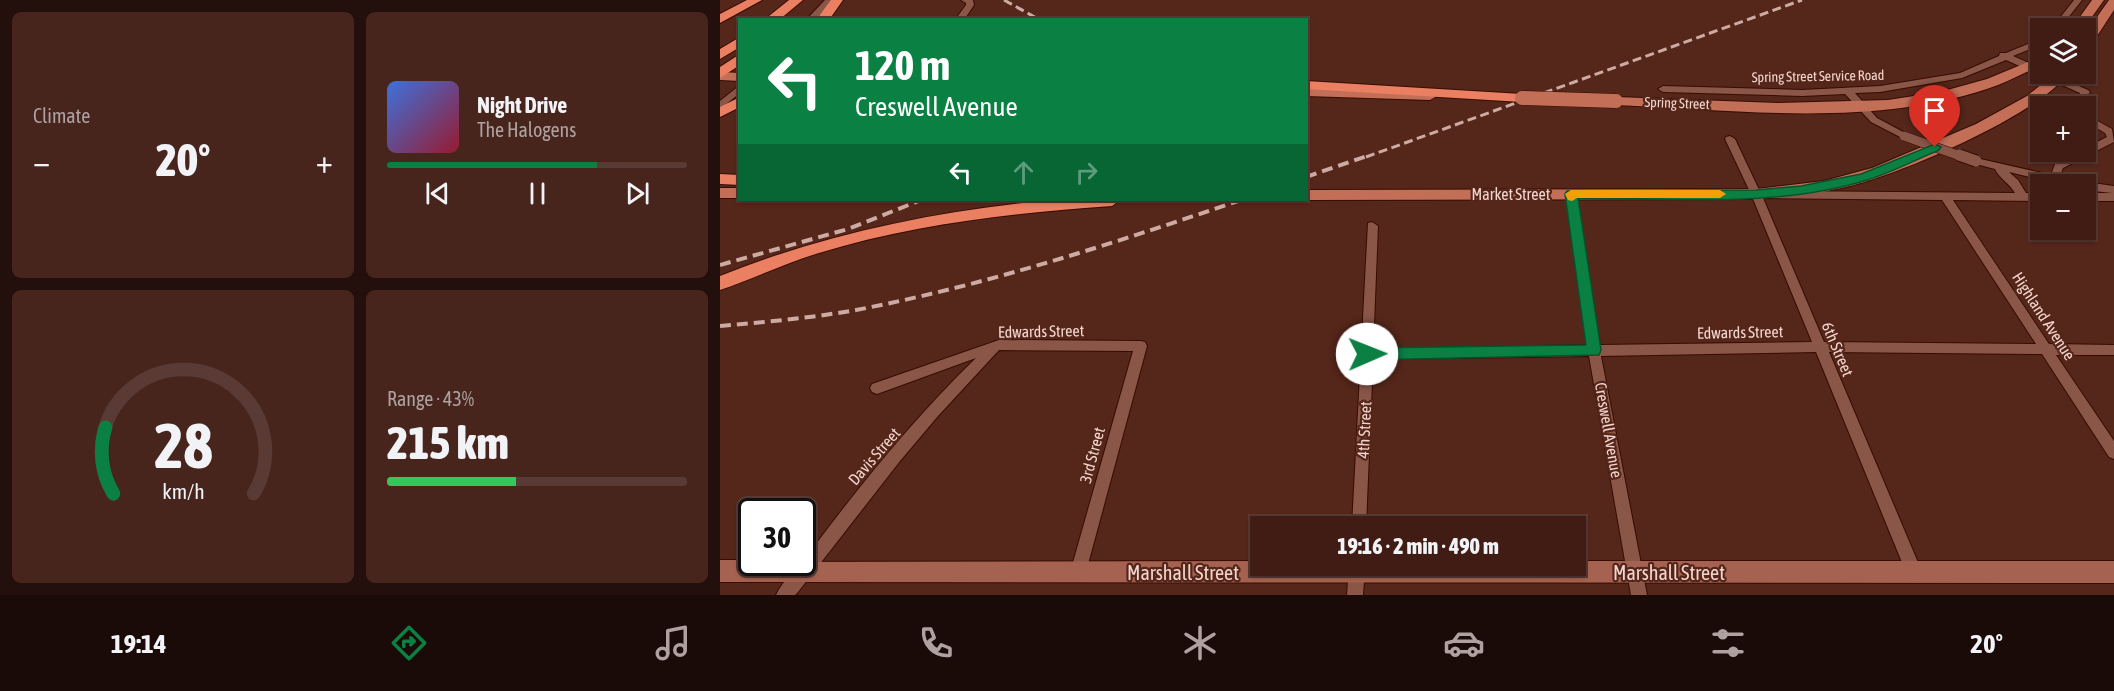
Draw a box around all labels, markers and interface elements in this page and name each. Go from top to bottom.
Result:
map controls [2030,18,2096,240]
button: layers [2030,18,2096,84]
text: 120 m [855,41,950,89]
icon: left [756,42,834,120]
street label: Spring Street Service Road [1751,67,1885,85]
pin [1909,85,1960,147]
text: Creswell Avenue [855,91,1018,122]
text: Night Drive [477,92,567,118]
street label: Spring Street [1644,94,1710,112]
icon: arrive [1918,94,1951,127]
button: + [2030,96,2096,162]
text: Climate [33,104,90,127]
text: The Halogens [477,118,576,141]
text: 20° [156,134,210,186]
text: − [33,142,50,180]
text: + [316,142,333,180]
icon: left [944,156,977,189]
icon: ahead [1007,156,1040,189]
icon: right [1070,156,1103,189]
button: − [2030,174,2096,240]
icon: previous [421,177,454,210]
icon: pause [521,177,554,210]
icon: next [621,177,654,210]
street label: Market Street [1472,185,1551,203]
street label: Highland Avenue [2008,269,2079,364]
street label: 6th Street [1819,319,1858,379]
street label: Edwards Street [998,321,1085,341]
position arrow [1335,322,1399,386]
street label: Edwards Street [1697,322,1784,342]
street label: Creswell Avenue [1592,381,1626,479]
text: Range · 43% [387,387,474,410]
street label: 4th Street [1354,401,1375,459]
text: 28 [154,410,212,481]
text: 215 km [387,417,509,469]
street label: Davis Street [844,424,904,488]
street label: 3rd Street [1076,425,1108,485]
text: km/h [162,479,204,504]
speed limit sign: 30 [738,498,816,576]
text: 19:16 · 2 min · 490 m [1337,533,1499,559]
street label: Marshall Street [1127,561,1239,584]
street label: Marshall Street [1613,561,1725,584]
icon: directions [388,622,430,664]
icon: music [652,622,694,664]
icon: phone [915,622,957,664]
icon: climate [1179,622,1221,664]
icon: car [1443,622,1485,664]
icon: filters [1707,622,1749,664]
text: 19:14 [111,628,166,659]
text: 20° [1970,628,2003,659]

